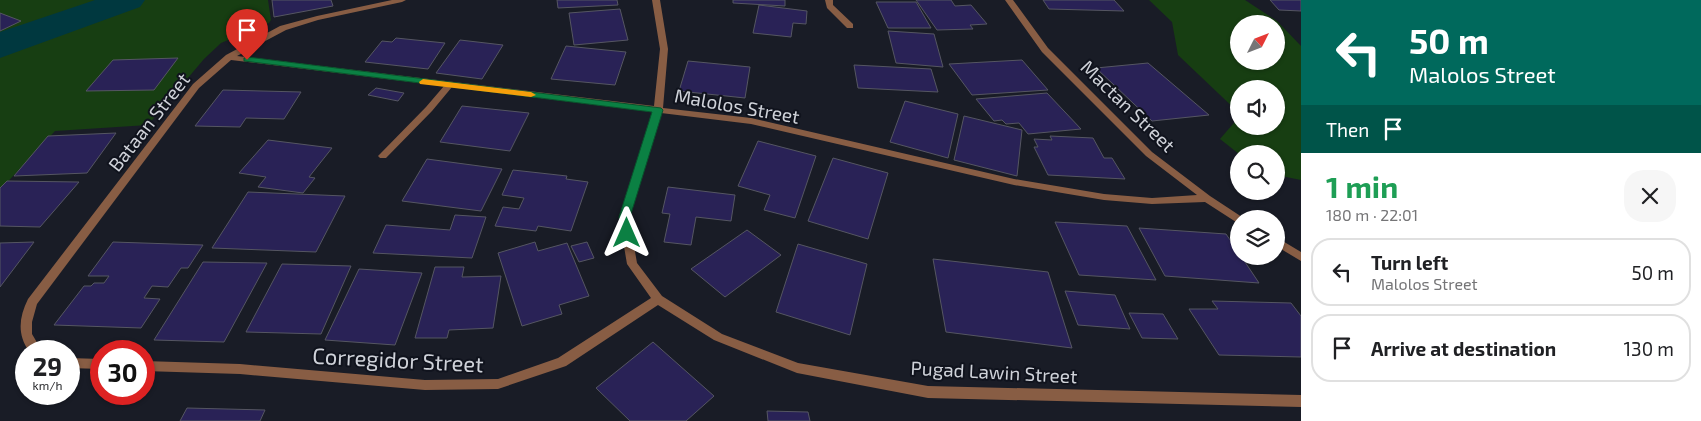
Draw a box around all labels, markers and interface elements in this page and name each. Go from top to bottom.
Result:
pin [226,9,268,60]
north arrow [1230,15,1285,70]
map controls [1230,15,1285,265]
icon: arrive [233,16,261,44]
text: 50 m [1409,19,1489,61]
icon: left [1326,20,1391,85]
street label: Mactan Street [1076,55,1180,156]
text: Malolos Street [1409,61,1556,87]
street label: Bataan Street [103,68,194,175]
button: sound [1230,80,1285,135]
street label: Malolos Street [673,83,801,128]
icon: arrive [1379,115,1407,143]
text: Then [1326,118,1369,141]
button: search [1230,145,1285,200]
text: 1 min [1326,168,1398,204]
button: close [1624,170,1676,222]
text: 180 m · 22:01 [1326,205,1418,224]
position arrow [600,206,652,258]
button: layers [1230,210,1285,265]
text: Turn left [1371,251,1448,274]
icon: left [1328,258,1356,286]
text: 50 m [1631,261,1674,284]
text: Malolos Street [1371,274,1478,293]
icon: arrive [1328,334,1356,362]
text: Arrive at destination [1371,337,1556,360]
text: 130 m [1624,337,1674,360]
speed limit sign: 30 [90,340,155,405]
street label: Corregidor Street [312,342,484,376]
text: 29 [33,351,62,381]
street label: Pugad Lawin Street [910,356,1078,387]
text: km/h [33,378,62,392]

